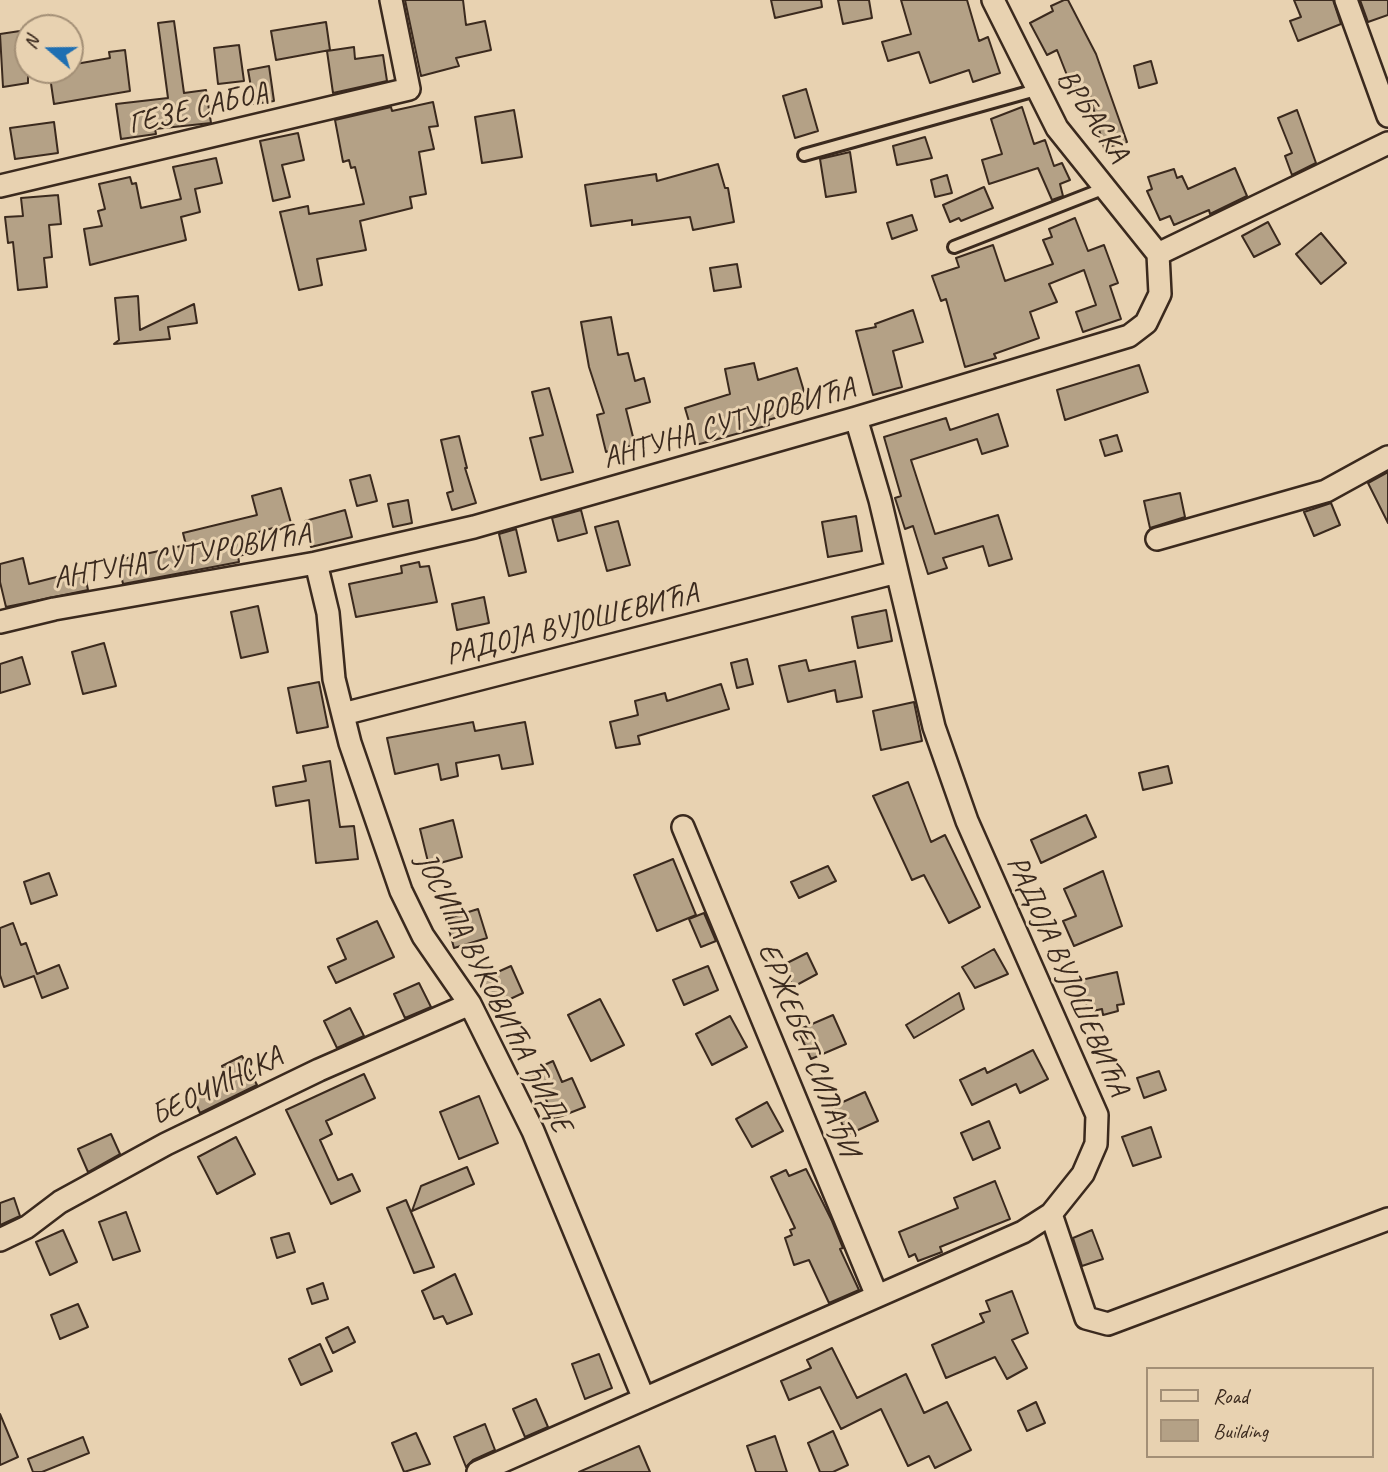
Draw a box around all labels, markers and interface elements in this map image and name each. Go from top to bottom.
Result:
north arrow [14,14,84,84]
text: N [18,33,44,52]
street label: ВРБАСКА [1048,63,1136,169]
street label: ГЕЗЕ САБОА [125,75,271,143]
street label: АНТУНА СУТУРОВИЋА [599,371,859,477]
street label: АНТУНА СУТУРОВИЋА [51,517,313,597]
street label: РАДОЈА ВУЈОШЕВИЋА [442,576,702,674]
street label: ЈОСИПА ВУКОВИЋА ЂИДЕ [407,847,579,1139]
street label: РАДОЈА ВУЈОШЕВИЋА [998,850,1136,1102]
street label: ЕРЖЕБЕТ СИЛАЂИ [749,938,867,1162]
street label: БЕОЧИНСКА [145,1040,289,1134]
legend [1146,1367,1374,1458]
text: Road [1213,1383,1248,1409]
text: Building [1213,1418,1268,1444]

